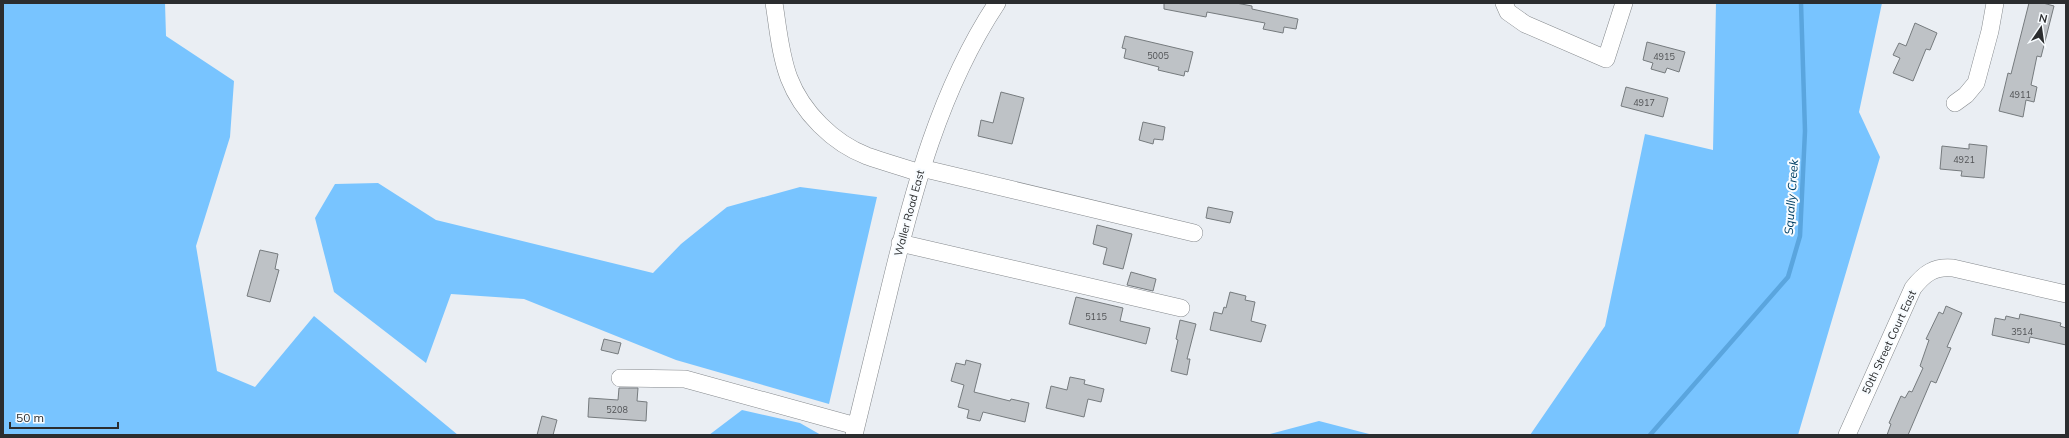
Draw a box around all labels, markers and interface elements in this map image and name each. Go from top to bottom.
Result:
north arrow [2021,8,2061,48]
text: N [2038,11,2049,26]
house number: 5005 [1147,50,1169,61]
house number: 4915 [1653,51,1675,62]
house number: 4911 [2009,89,2031,100]
house number: 4917 [1633,97,1655,108]
house number: 4921 [1953,154,1975,165]
water label: Squally Creek [1781,158,1801,235]
street label: Waller Road East [891,168,927,257]
street label: 50th Street Court East [1859,288,1919,396]
house number: 5115 [1085,311,1107,322]
house number: 3514 [2011,326,2033,337]
scale bar [10,404,118,430]
house number: 5208 [606,404,628,415]
text: 50 m [16,410,44,425]

